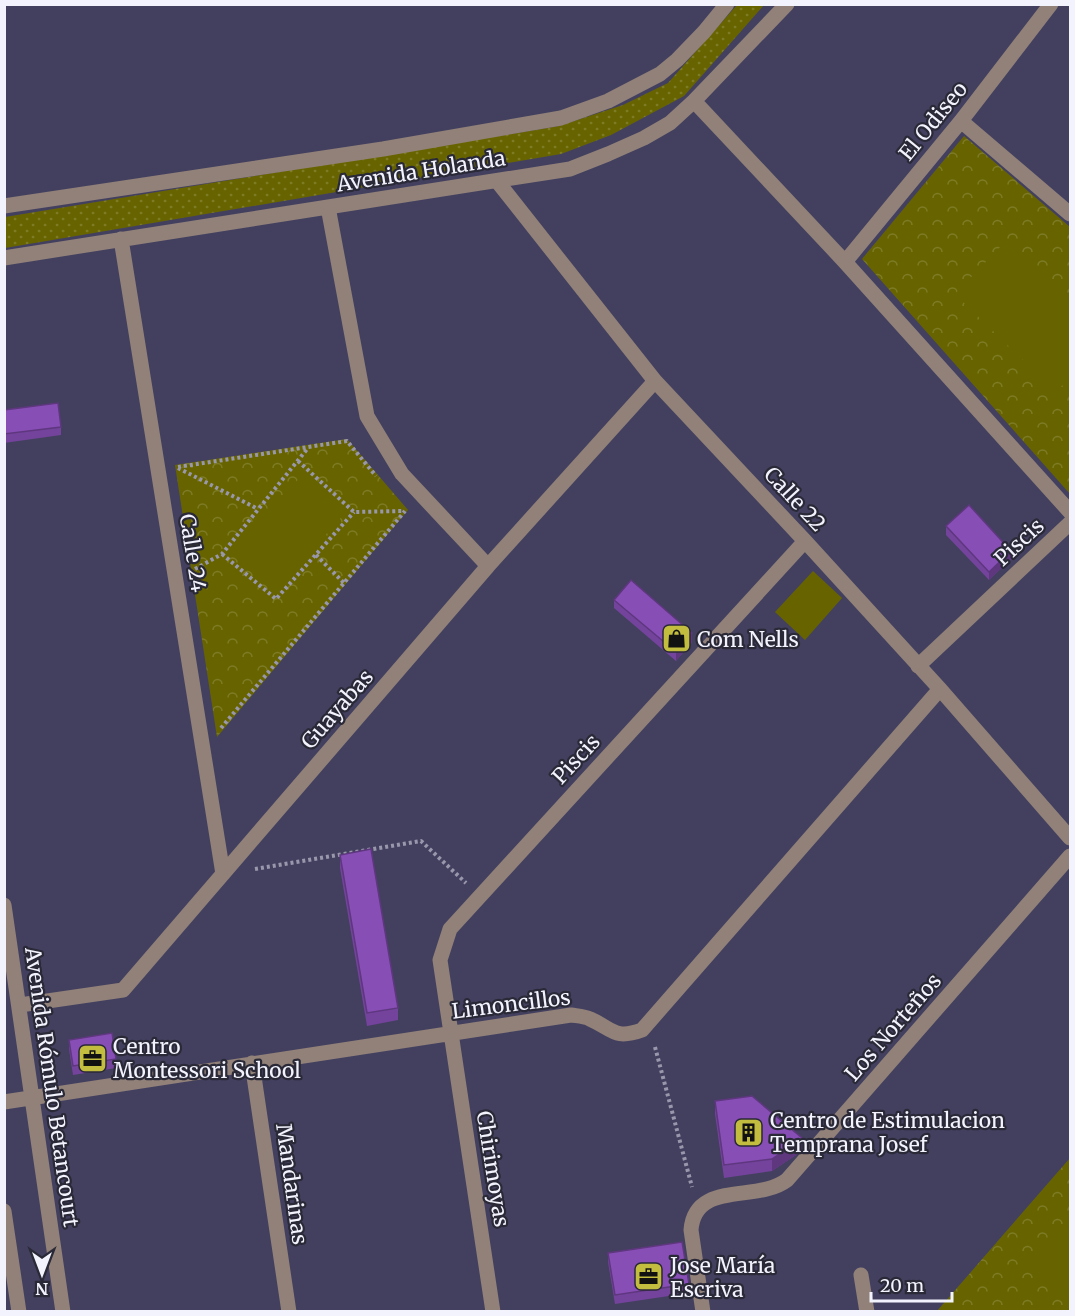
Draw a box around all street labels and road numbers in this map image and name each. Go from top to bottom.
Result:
street label: El Odiseo [893,76,973,166]
street label: Avenida Holanda [334,144,507,198]
street label: Calle 22 [758,461,832,537]
street label: Calle 24 [173,512,213,594]
street label: Piscis [988,512,1050,572]
street label: Guayabas [295,664,379,754]
street label: Piscis [546,728,606,790]
street label: Avenida Rómulo Betancourt [19,944,85,1229]
street label: Los Norteños [839,968,947,1086]
street label: Limoncillos [450,983,572,1025]
street label: Chirimoyas [471,1109,515,1229]
street label: Mandarinas [270,1122,314,1246]

